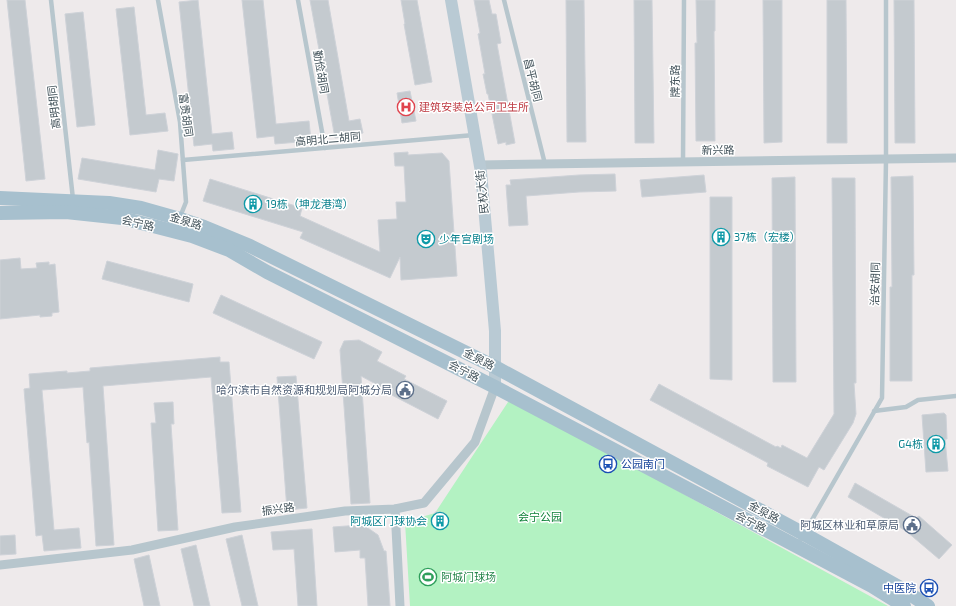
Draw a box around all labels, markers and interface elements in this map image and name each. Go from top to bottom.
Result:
street label: 勤俭胡同 [311,49,332,95]
street label: 昌平胡同 [522,57,545,103]
street label: 牌东路 [668,65,681,98]
street label: 高明胡同 [45,84,62,130]
street label: 富贵胡同 [177,92,196,138]
hospital icon: 建筑安装总公司卫生所 [396,97,416,117]
place label: 建筑安装总公司卫生所 [419,100,529,113]
street label: 高明北二胡同 [295,129,361,148]
street label: 新兴路 [701,143,735,156]
street label: 民权大街 [473,169,490,215]
building icon: 19栋（坤龙港湾） [243,194,263,214]
place label: 19栋（坤龙港湾） [266,197,354,210]
street label: 金泉路 [168,209,204,232]
street label: 会宁路 [121,212,156,233]
building icon: 37栋（宏楼） [711,227,731,247]
theatre icon: 少年宫剧场 [416,229,436,249]
place label: 37栋（宏楼） [734,230,801,243]
place label: 少年宫剧场 [439,232,494,245]
street label: 治安胡同 [868,262,881,306]
street label: 金泉路 [462,345,497,372]
street label: 会宁路 [447,357,482,384]
public building icon: 哈尔滨市自然资源和规划局阿城分局 [395,380,415,400]
place label: 哈尔滨市自然资源和规划局阿城分局 [216,383,392,396]
building icon: G4栋 [926,434,946,454]
place label: G4栋 [898,437,923,450]
bus stop icon: 公园南门 [598,454,618,474]
place label: 公园南门 [621,457,665,470]
street label: 金泉路 [747,498,782,525]
street label: 振兴路 [261,500,295,517]
street label: 会宁路 [734,508,769,535]
park label: 会宁公园 [518,510,562,523]
building icon: 阿城区门球协会 [430,511,450,531]
place label: 阿城区门球协会 [350,514,427,527]
public building icon: 阿城区林业和草原局 [902,515,922,535]
place label: 阿城区林业和草原局 [800,518,899,531]
sports icon: 阿城门球场 [418,567,438,587]
place label: 阿城门球场 [441,570,496,583]
bus stop icon: 中医院 [919,578,939,598]
place label: 中医院 [883,581,916,594]

